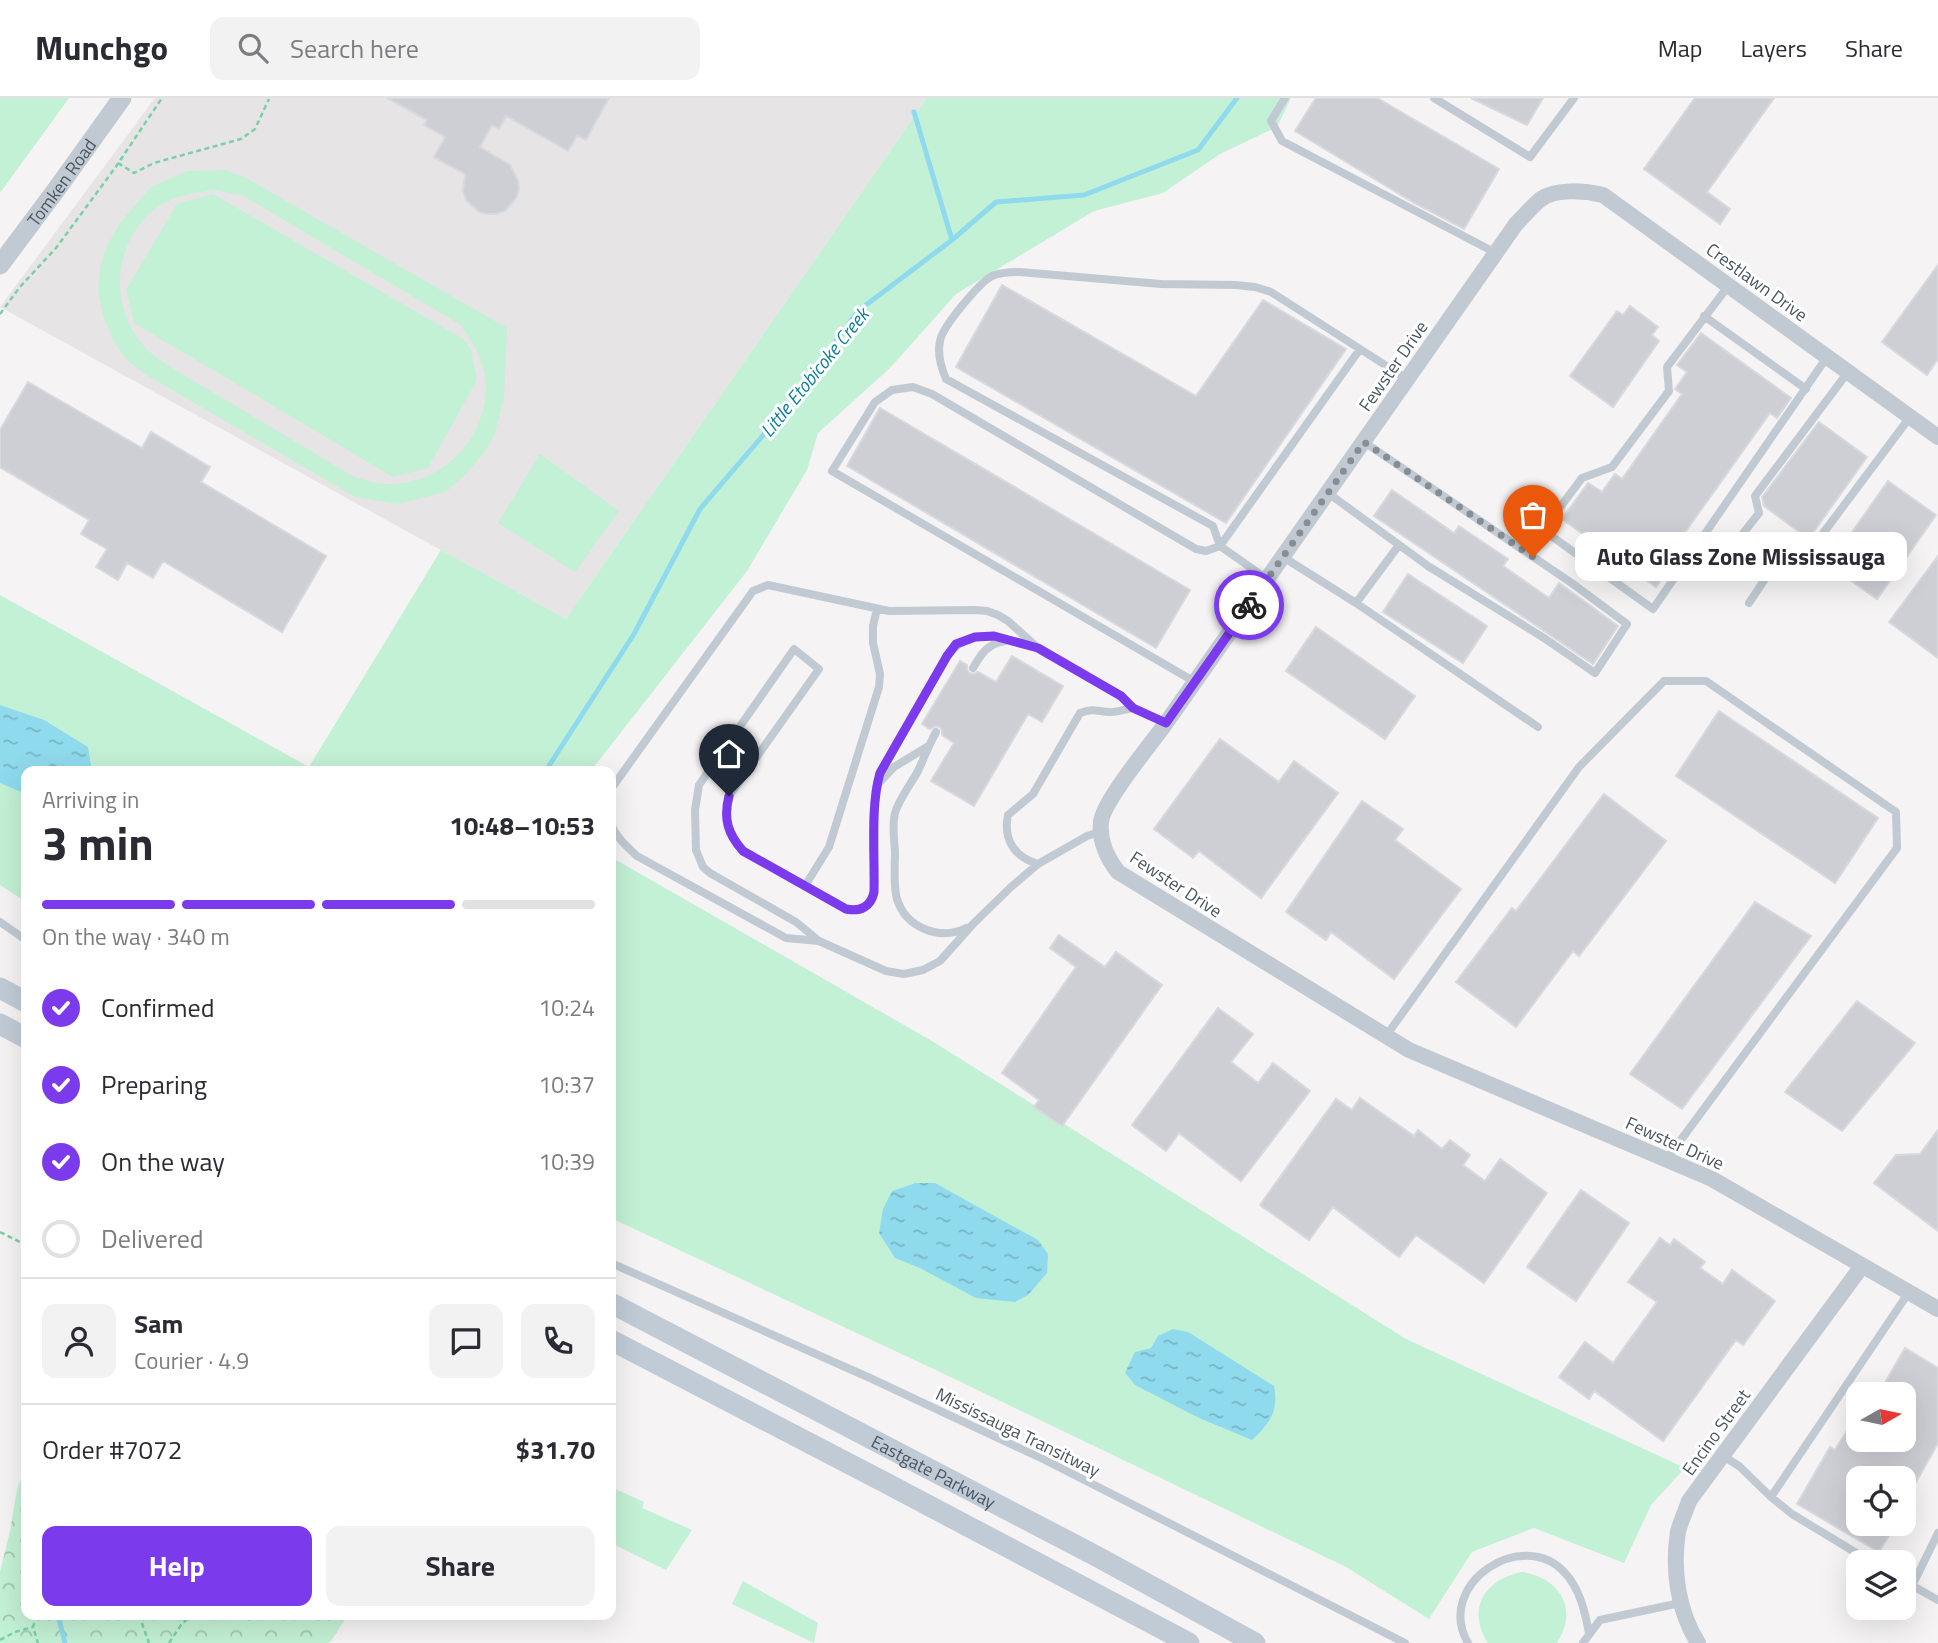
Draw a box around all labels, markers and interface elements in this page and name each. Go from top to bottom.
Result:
search box [210,17,700,80]
text: Munchgo [35,23,168,73]
icon: search [234,29,272,67]
text: Search here [290,29,419,68]
text: Map [1658,30,1703,66]
text: Layers [1741,30,1807,66]
text: Share [1845,30,1903,66]
street label: Tomken Road [20,133,102,232]
street label: Crestlawn Drive [1701,236,1813,328]
water label: Little Etobicoke Creek [753,299,877,443]
street label: Fewster Drive [1352,315,1434,417]
pin [1503,485,1563,557]
icon: bag [1514,496,1552,534]
callout: Auto Glass Zone Mississauga [1575,532,1908,582]
text: Auto Glass Zone Mississauga [1597,539,1885,574]
courier [1214,570,1284,640]
icon: bike [1230,586,1268,624]
pin [699,724,759,796]
icon: home [710,735,748,773]
text: Arriving in [42,782,139,817]
text: 10:48–10:53 [449,806,595,845]
text: 3 min [42,808,154,878]
street label: Fewster Drive [1125,844,1227,924]
text: On the way · 340 m [42,919,230,954]
text: Confirmed [101,988,215,1027]
icon: check [42,989,80,1027]
text: 10:24 [538,990,595,1025]
text: Preparing [101,1065,207,1104]
icon: check [42,1066,80,1104]
text: 10:37 [538,1067,595,1102]
street label: Fewster Drive [1621,1109,1729,1177]
text: On the way [101,1142,225,1181]
icon: check [42,1143,80,1181]
text: 10:39 [538,1144,595,1179]
text: Delivered [101,1219,204,1258]
button: person [42,1304,116,1378]
text: Sam [134,1304,183,1343]
button: chat [429,1304,503,1378]
button: phone [521,1304,595,1378]
text: Courier · 4.9 [134,1343,249,1378]
street label: Mississauga Transitway [931,1380,1105,1484]
north arrow [1846,1382,1916,1452]
map controls [1846,1382,1916,1620]
street label: Encino Street [1675,1383,1757,1481]
street label: Eastgate Parkway [867,1428,1001,1515]
text: Order #7072 [42,1430,182,1469]
text: $31.70 [516,1430,595,1469]
button: locate [1846,1466,1916,1536]
button: Help [42,1526,312,1606]
button: Share [326,1526,595,1606]
button: layers [1846,1550,1916,1620]

